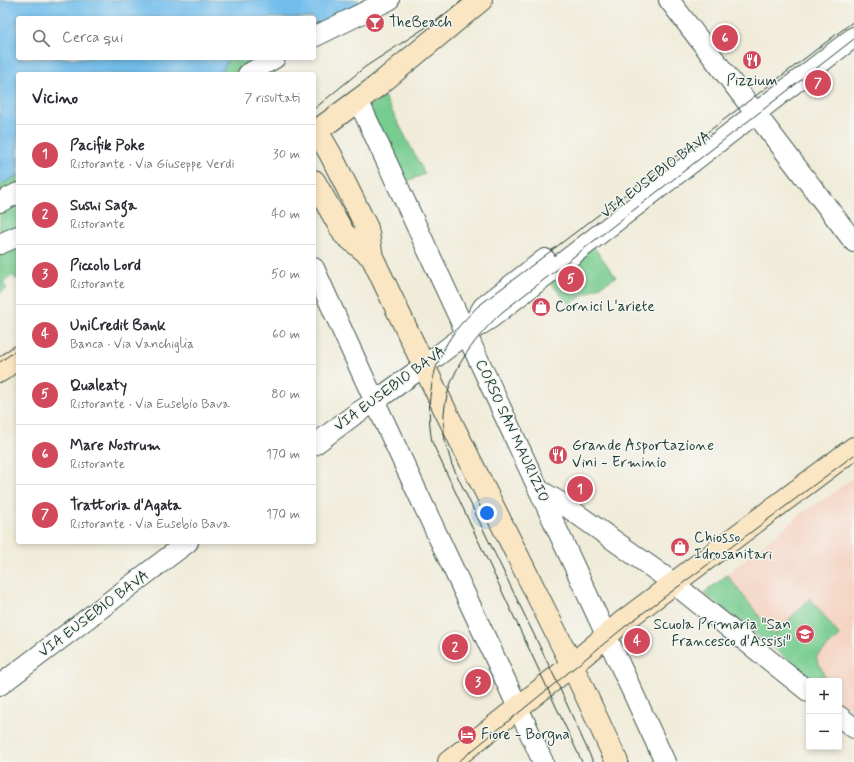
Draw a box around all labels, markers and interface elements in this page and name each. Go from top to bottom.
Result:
bar icon: TheBeach [364,12,386,34]
place label: TheBeach [389,13,452,33]
search box [16,16,316,60]
pin: 6 [712,23,738,53]
icon: search [30,27,52,49]
text: Cerca qui [62,28,123,48]
restaurant icon: Pizzium [741,49,763,71]
pin: 7 [805,68,831,98]
place label: Pizzium [726,71,778,91]
text: Vicino [32,87,78,109]
text: 7 risultati [245,90,300,107]
street label: VIA EUSEBIO BAVA [597,127,715,223]
text: Pacifik Poke [70,136,145,156]
text: 1 [42,146,48,163]
text: 30 m [273,146,300,163]
text: Ristorante · Via Giuseppe Verdi [70,156,235,173]
text: Sushi Saga [70,196,137,216]
text: 2 [42,206,48,223]
text: 40 m [271,206,300,223]
text: Ristorante [70,216,125,233]
text: Piccolo Lord [70,256,141,276]
pin: 5 [558,264,584,294]
text: 3 [42,266,48,283]
text: 50 m [271,266,300,283]
text: Ristorante [70,276,125,293]
shop icon: Cornici L'ariete [530,296,552,318]
place label: Cornici L'ariete [555,297,655,317]
text: UniCredit Bank [70,316,166,336]
text: 4 [41,326,49,343]
text: 60 m [272,326,300,343]
text: Banca · Via Vanchiglia [70,336,194,353]
street label: VIA EUSEBIO BAVA [330,342,450,436]
street label: CORSO SAN MAURIZIO [470,356,554,506]
text: Qualeaty [70,376,127,396]
text: 5 [41,386,49,403]
text: 80 m [271,386,300,403]
text: Ristorante · Via Eusebio Bava [70,396,230,413]
text: Mare Nostrum [70,436,161,456]
place label: Grande Asportazione Vini - Erminio [572,436,714,473]
restaurant icon: Grande Asportazione Vini - Erminio [547,444,569,466]
text: 6 [42,446,48,463]
text: 170 m [266,446,300,463]
text: Ristorante [70,456,125,473]
pin: 1 [567,474,593,504]
text: Trattoria d'Agata [70,496,181,516]
your location [477,503,497,523]
text: 7 [41,506,49,523]
text: 170 m [266,506,300,523]
text: Ristorante · Via Eusebio Bava [70,516,230,533]
place label: Chiosso Idrosanitari [694,528,772,565]
shop icon: Chiosso Idrosanitari [669,536,691,558]
street label: VIA EUSEBIO BAVA [35,566,153,662]
place label: Scuola Primaria "San Francesco d'Assisi" [654,615,791,652]
school or university icon: Scuola Primaria "San Francesco d'Assisi" [794,623,816,645]
pin: 4 [624,626,650,656]
pin: 2 [442,632,468,662]
pin: 3 [465,667,491,697]
map controls [806,678,842,750]
button: + [806,678,842,714]
button: − [806,714,842,750]
hotel icon: Fiore - Borgna [456,724,478,746]
place label: Fiore - Borgna [481,725,570,746]

